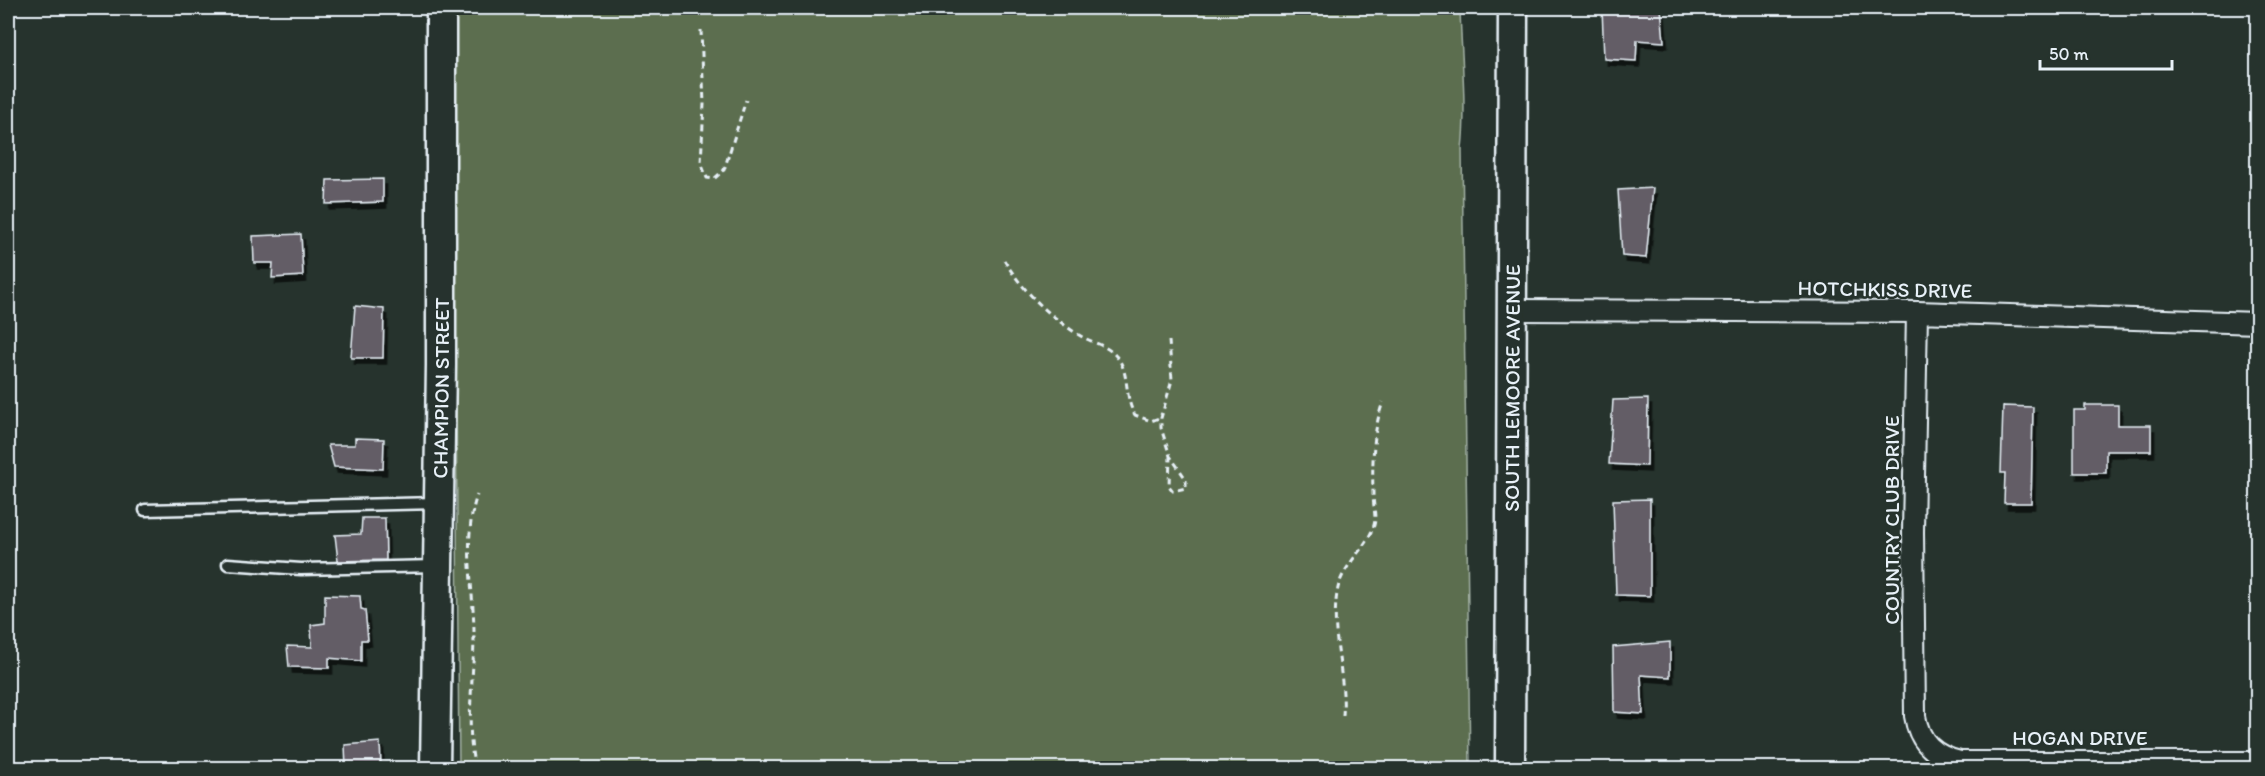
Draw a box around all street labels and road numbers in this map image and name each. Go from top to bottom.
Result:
street label: SOUTH LEMOORE AVENUE [1499,264,1524,512]
street label: HOTCHKISS DRIVE [1798,275,1972,303]
street label: CHAMPION STREET [427,297,454,479]
street label: COUNTRY CLUB DRIVE [1879,415,1904,625]
street label: HOGAN DRIVE [2012,725,2148,750]

